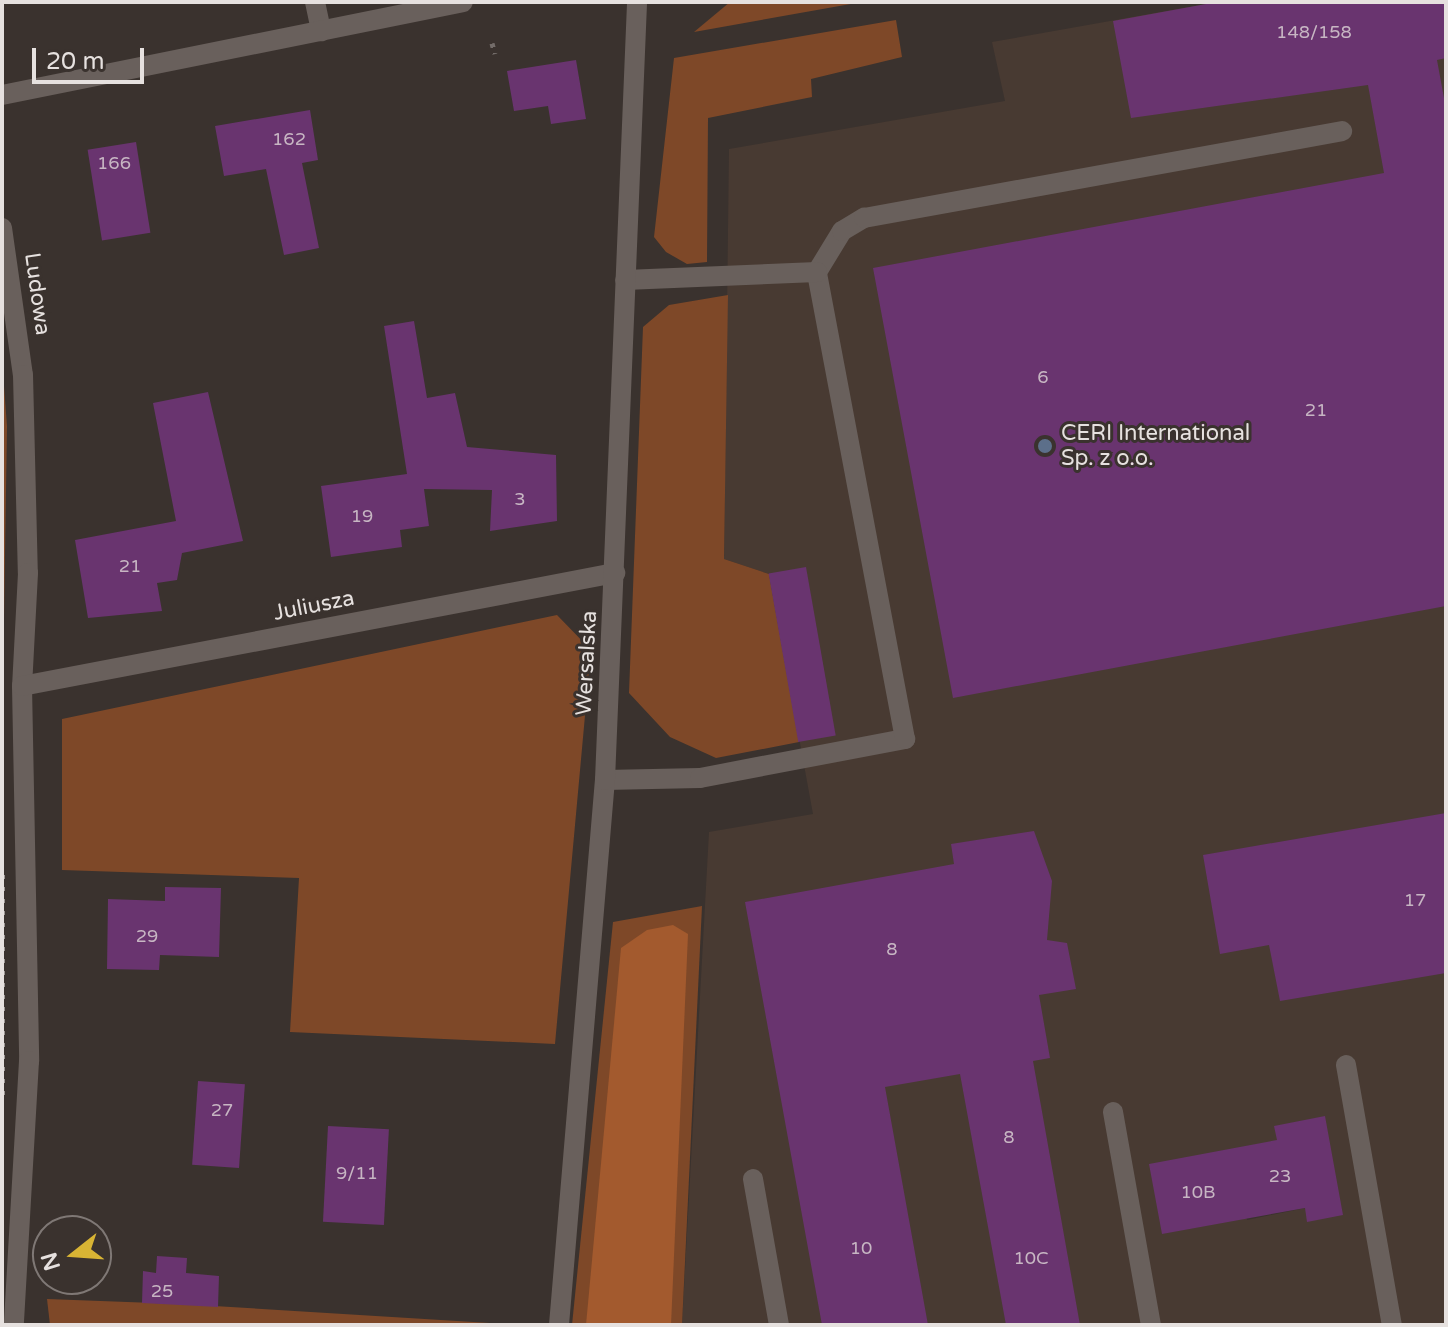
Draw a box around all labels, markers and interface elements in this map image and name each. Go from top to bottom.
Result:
house number: 148/158 [1276,21,1352,43]
scale bar [36,32,148,82]
text: 20 m [46,47,104,76]
house number: 162 [272,128,306,150]
house number: 166 [97,152,131,174]
street label: Ludowa [18,251,56,337]
house number: 6 [1037,366,1049,388]
house number: 21 [1305,399,1327,421]
place label: CERI International Sp. z o.o. [1061,420,1250,472]
marker: CERI International Sp. z o.o. [1036,437,1054,455]
house number: 3 [514,488,526,510]
house number: 19 [351,505,373,527]
house number: 21 [119,555,141,577]
street label: Juliusza [271,585,357,627]
street label: Wersalska [571,610,603,716]
house number: 17 [1404,889,1426,911]
house number: 29 [136,925,158,947]
house number: 8 [886,938,898,960]
house number: 27 [211,1099,233,1121]
house number: 8 [1003,1126,1015,1148]
house number: 9/11 [336,1162,378,1184]
house number: 23 [1269,1165,1291,1187]
house number: 10B [1180,1181,1216,1203]
north arrow [32,1215,112,1295]
house number: 10 [850,1237,872,1259]
house number: 10C [1013,1247,1049,1269]
text: N [36,1249,66,1274]
house number: 25 [151,1280,173,1302]

